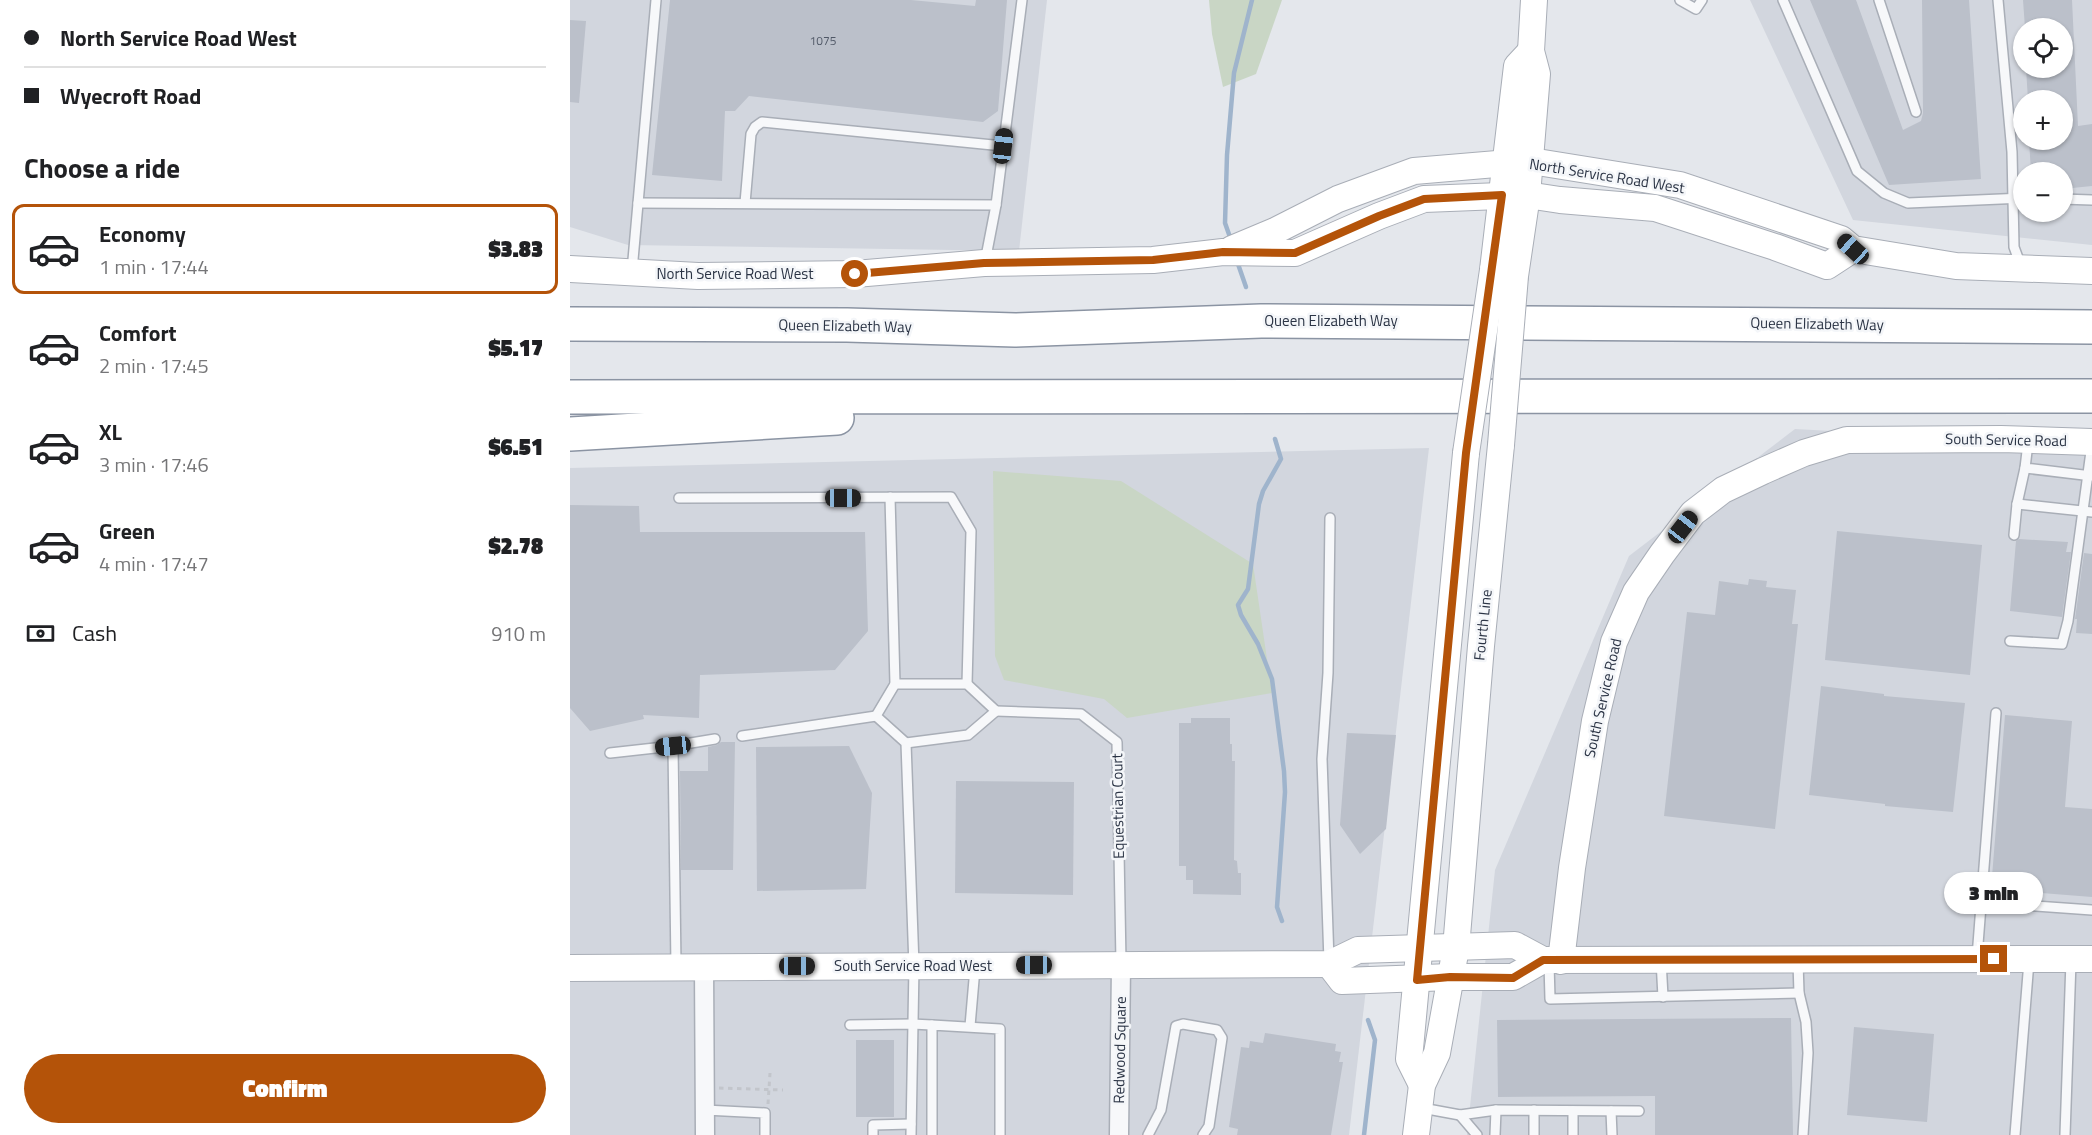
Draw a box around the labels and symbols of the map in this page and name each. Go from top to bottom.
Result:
house number: 1075 [810,31,837,50]
car [992,127,1014,165]
street label: North Service Road West [1528,152,1687,199]
car [1834,230,1872,268]
route start [841,260,868,287]
street label: North Service Road West [656,262,814,285]
street label: Queen Elizabeth Way [1264,309,1398,332]
street label: Queen Elizabeth Way [1750,311,1884,336]
street label: Queen Elizabeth Way [778,313,912,338]
street label: South Service Road [1945,427,2067,452]
car [825,489,861,507]
car [1665,507,1701,547]
street label: Fourth Line [1467,588,1498,662]
street label: South Service Road [1578,636,1627,760]
car [654,735,692,757]
street label: Equestrian Court [1105,752,1130,859]
callout: 3 min [1944,872,2044,914]
route end [1980,945,2007,972]
street label: South Service Road West [834,954,993,977]
car [1016,956,1052,974]
car [779,957,815,975]
street label: Redwood Square [1107,996,1132,1104]

